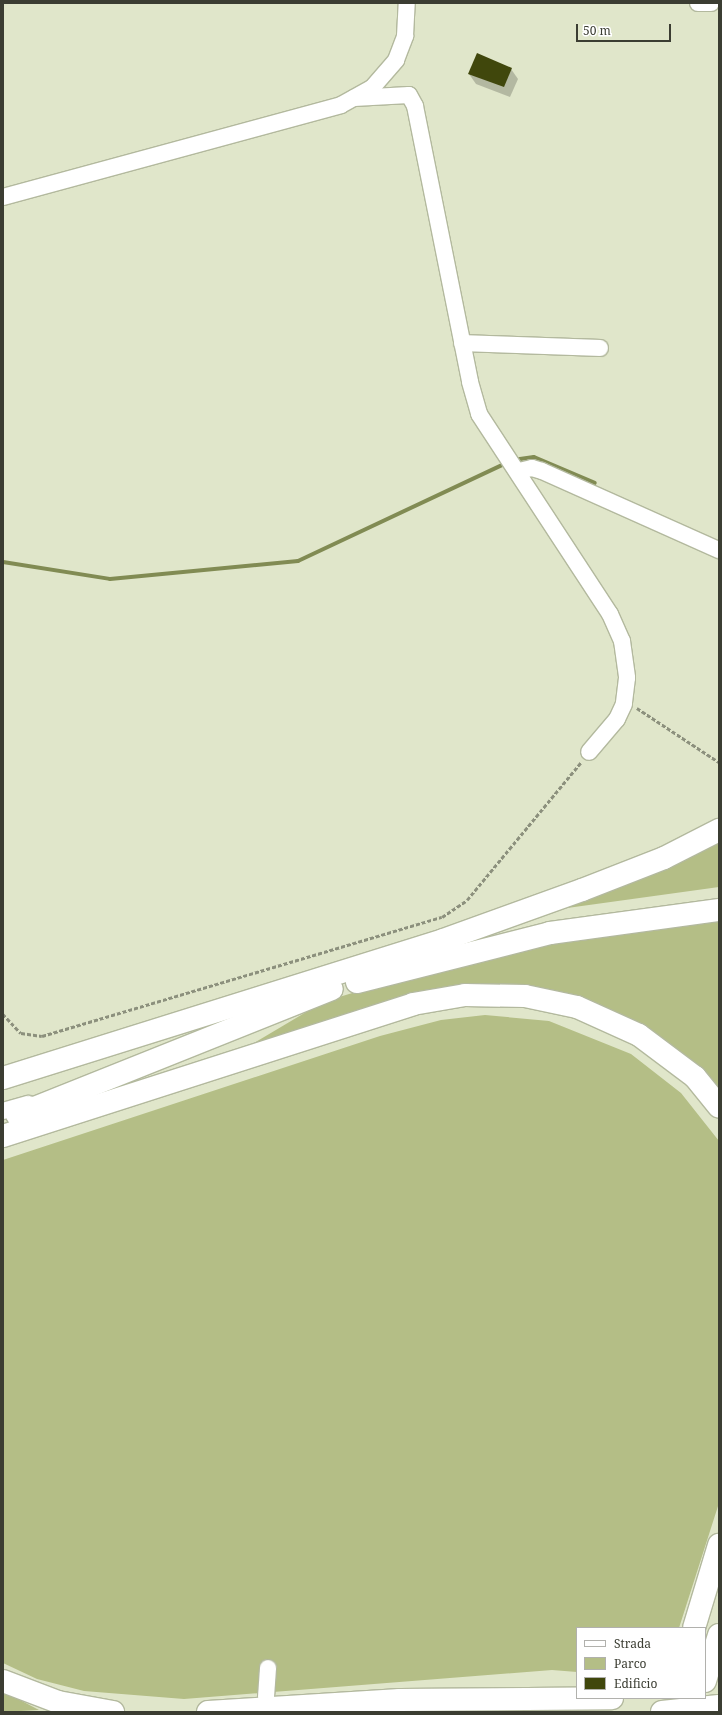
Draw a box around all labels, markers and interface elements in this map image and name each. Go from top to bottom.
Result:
scale bar [578,16,673,42]
text: 50 m [583,22,611,39]
legend [576,1627,706,1699]
text: Strada [614,1635,651,1652]
text: Parco [614,1655,646,1672]
text: Edificio [614,1675,657,1692]

